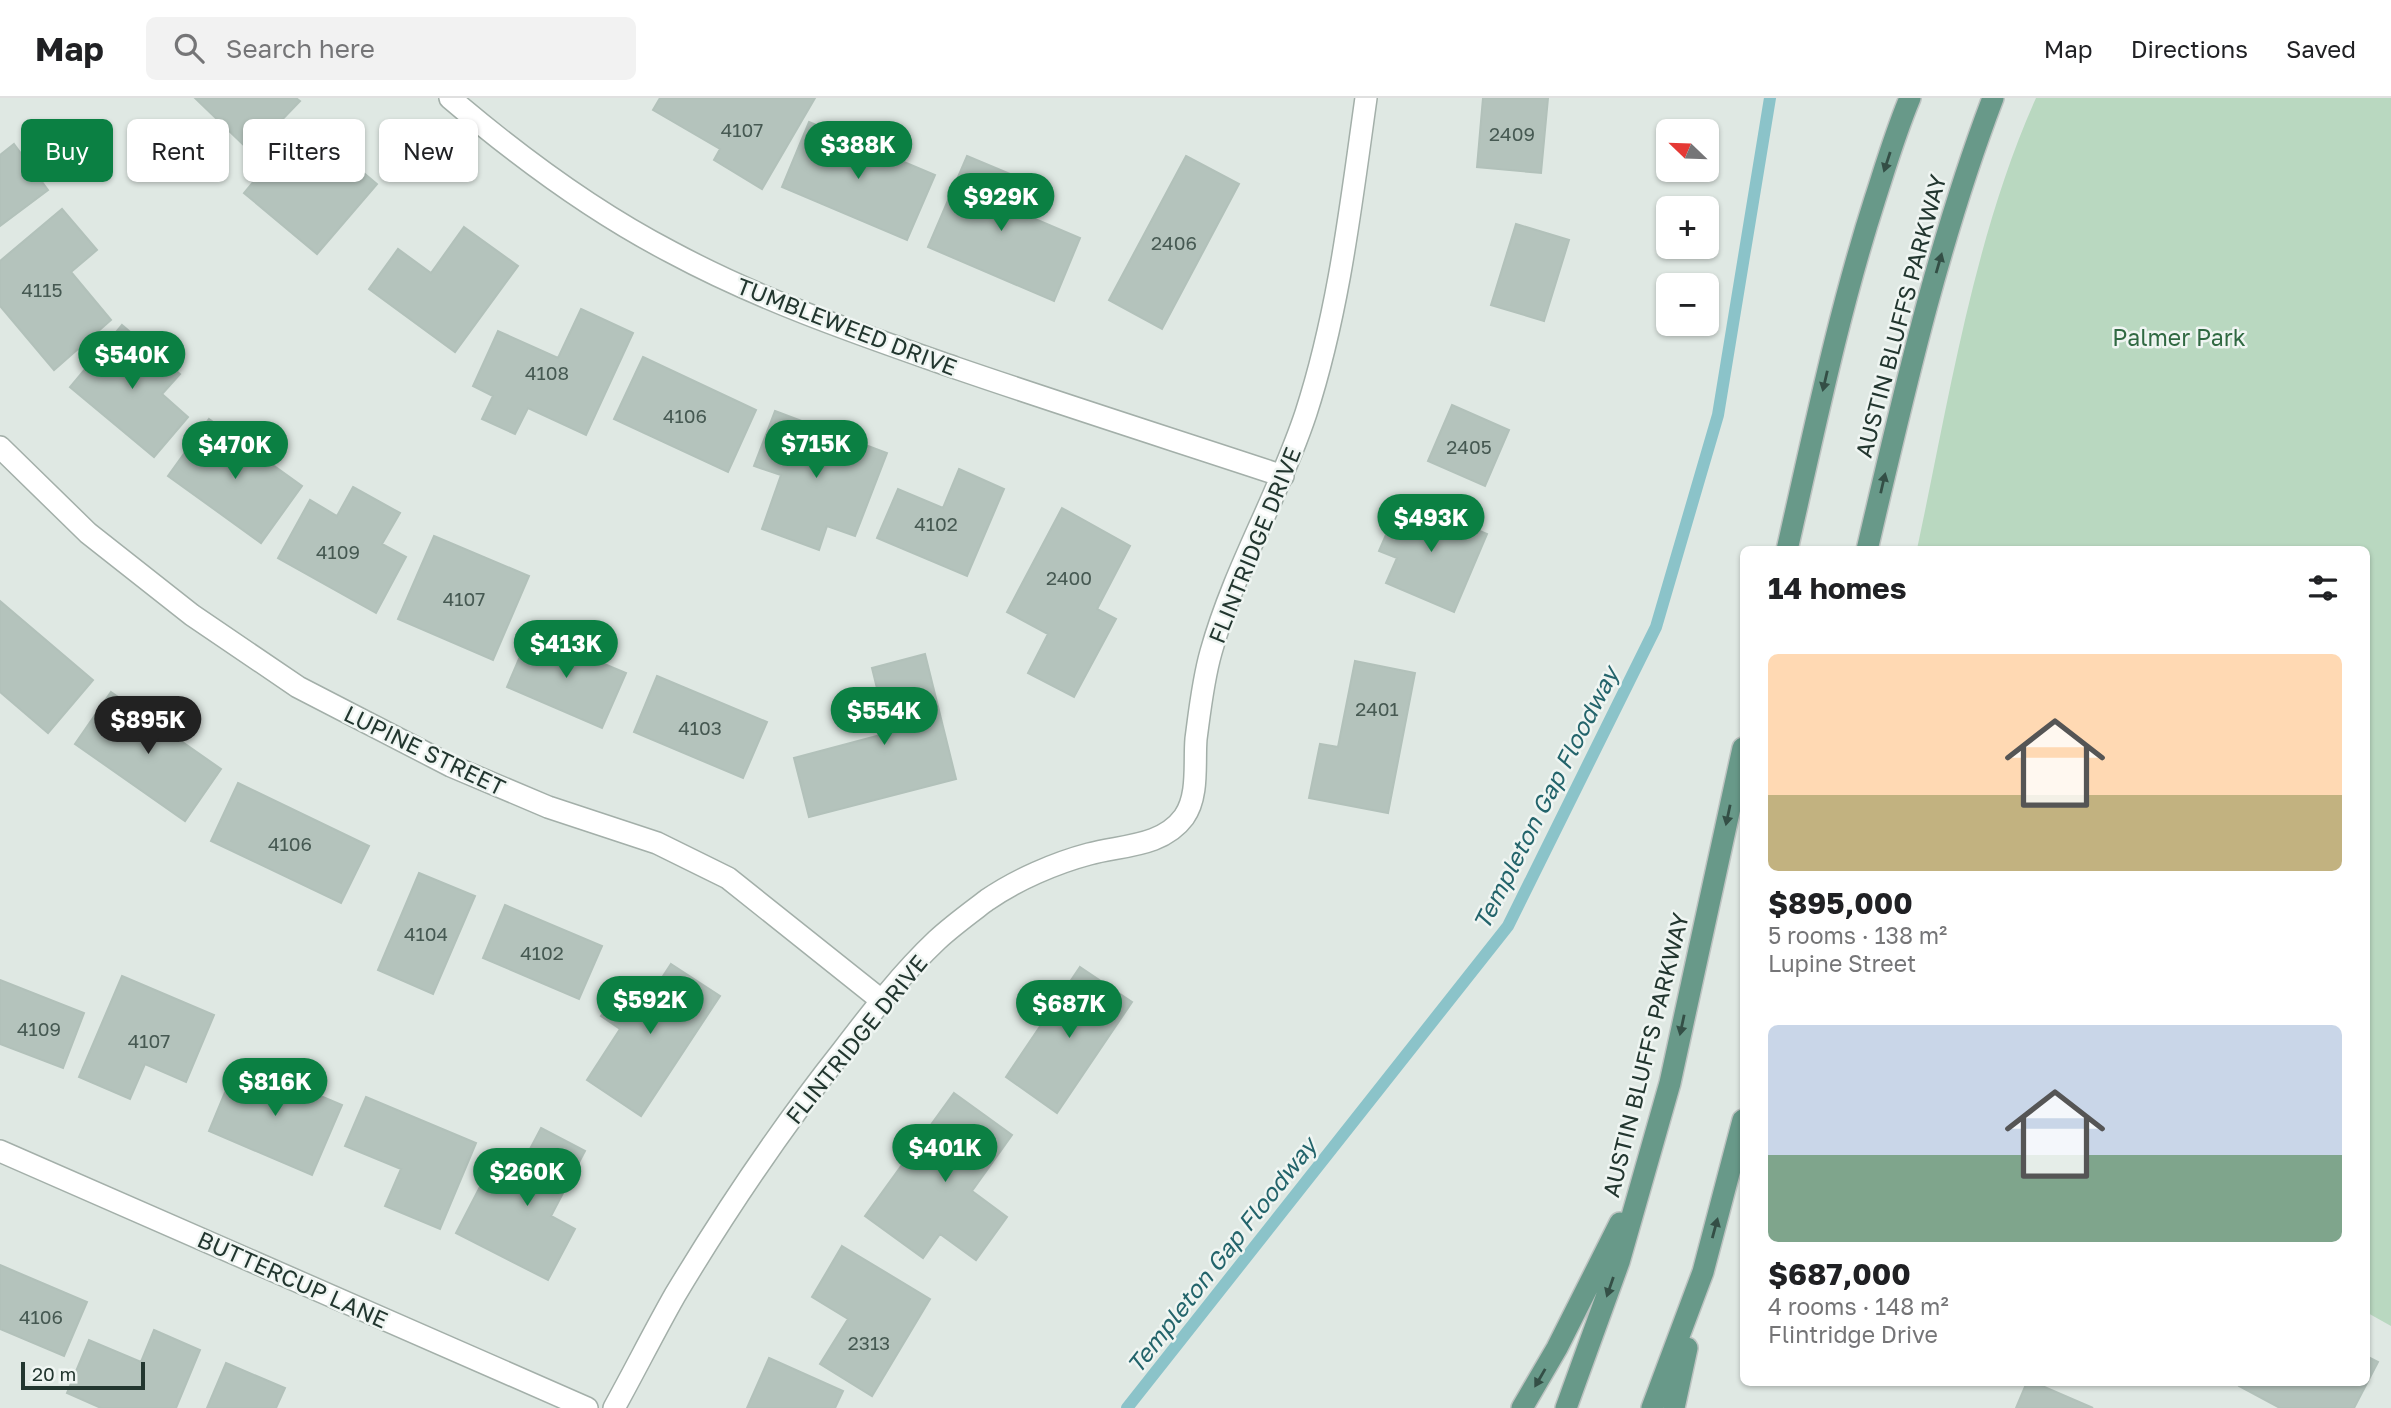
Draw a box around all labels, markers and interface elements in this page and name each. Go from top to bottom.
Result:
search box [146,17,636,80]
text: Map [35,29,104,68]
icon: search [170,29,208,67]
text: Search here [226,33,375,64]
text: Map [2044,34,2093,63]
text: Directions [2131,34,2248,63]
text: Saved [2286,34,2356,63]
house number: 4107 [721,118,763,141]
chip: Buy [21,119,113,182]
chip: Rent [127,119,229,182]
chip: Filters [243,119,365,182]
chip: New [379,119,478,182]
north arrow [1656,119,1718,182]
map controls [1656,119,1719,336]
pin: $388K [809,122,907,181]
house number: 2409 [1489,122,1535,145]
text: $388K [820,130,896,158]
one-way arrow [1881,152,1891,173]
street label: AUSTIN BLUFFS PARKWAY [1849,171,1951,461]
pin: $929K [952,174,1050,233]
text: $929K [963,182,1039,210]
button: + [1656,196,1719,259]
house number: 2406 [1151,231,1197,254]
one-way arrow [1934,252,1944,273]
street label: TUMBLEWEED DRIVE [733,271,961,381]
button: − [1656,273,1719,336]
house number: 4115 [21,278,63,301]
park label: Palmer Park [2112,323,2246,351]
pin: $540K [83,331,181,391]
text: $540K [94,340,170,368]
house number: 4108 [525,361,569,384]
one-way arrow [1820,370,1831,392]
house number: 4106 [663,404,707,427]
pin: $715K [767,420,865,480]
pin: $470K [186,422,284,481]
text: $715K [781,429,851,457]
text: $470K [198,430,272,458]
house number: 2405 [1446,435,1492,458]
street label: FLINTRIDGE DRIVE [1202,443,1306,647]
one-way arrow [1878,472,1889,494]
pin: $493K [1382,494,1480,554]
text: $493K [1393,503,1469,531]
house number: 4102 [914,512,958,535]
house number: 4109 [316,540,360,563]
house number: 2400 [1046,566,1092,589]
icon: filters [2304,569,2342,607]
text: 14 homes [1768,570,1907,606]
house number: 4107 [443,587,485,610]
pin: $413K [517,620,615,680]
text: $413K [530,629,602,657]
water label: Templeton Gap Floodway [1466,659,1626,935]
pin: $554K [835,688,933,747]
pin: $895K [99,696,197,756]
text: $554K [847,696,921,724]
house number: 2401 [1355,697,1399,720]
street label: LUPINE STREET [340,699,510,801]
icon: home [1992,700,2118,826]
text: $895K [110,705,186,733]
house number: 4103 [678,716,722,739]
one-way arrow [1723,804,1734,826]
house number: 4106 [268,832,312,855]
text: $895,000 [1768,885,1913,921]
street label: AUSTIN BLUFFS PARKWAY [1596,910,1694,1200]
text: 5 rooms · 138 m² [1768,921,1947,949]
house number: 4104 [404,922,448,945]
house number: 4102 [520,941,564,964]
street label: FLINTRIDGE DRIVE [779,949,933,1129]
text: Lupine Street [1768,949,1916,977]
pin: $592K [601,976,699,1036]
pin: $687K [1020,981,1118,1040]
text: $592K [613,985,687,1013]
text: $687K [1032,989,1106,1017]
one-way arrow [1677,1014,1688,1036]
house number: 4109 [17,1017,61,1040]
house number: 4107 [128,1029,170,1052]
pin: $816K [226,1058,324,1118]
text: $816K [238,1067,312,1095]
icon: home [1992,1071,2118,1197]
pin: $401K [896,1124,994,1184]
water label: Templeton Gap Floodway [1120,1129,1325,1379]
text: $401K [908,1133,982,1161]
pin: $260K [478,1148,576,1208]
text: $260K [489,1157,565,1185]
one-way arrow [1710,1217,1721,1239]
street label: BUTTERCUP LANE [194,1224,392,1334]
text: $687,000 [1768,1256,1911,1292]
one-way arrow [1604,1276,1615,1297]
text: 4 rooms · 148 m² [1768,1292,1949,1320]
house number: 4106 [19,1305,63,1328]
text: Flintridge Drive [1768,1320,1938,1348]
house number: 2313 [848,1331,890,1354]
scale bar [21,1359,145,1391]
text: 20 m [32,1362,76,1385]
one-way arrow [1533,1368,1546,1387]

